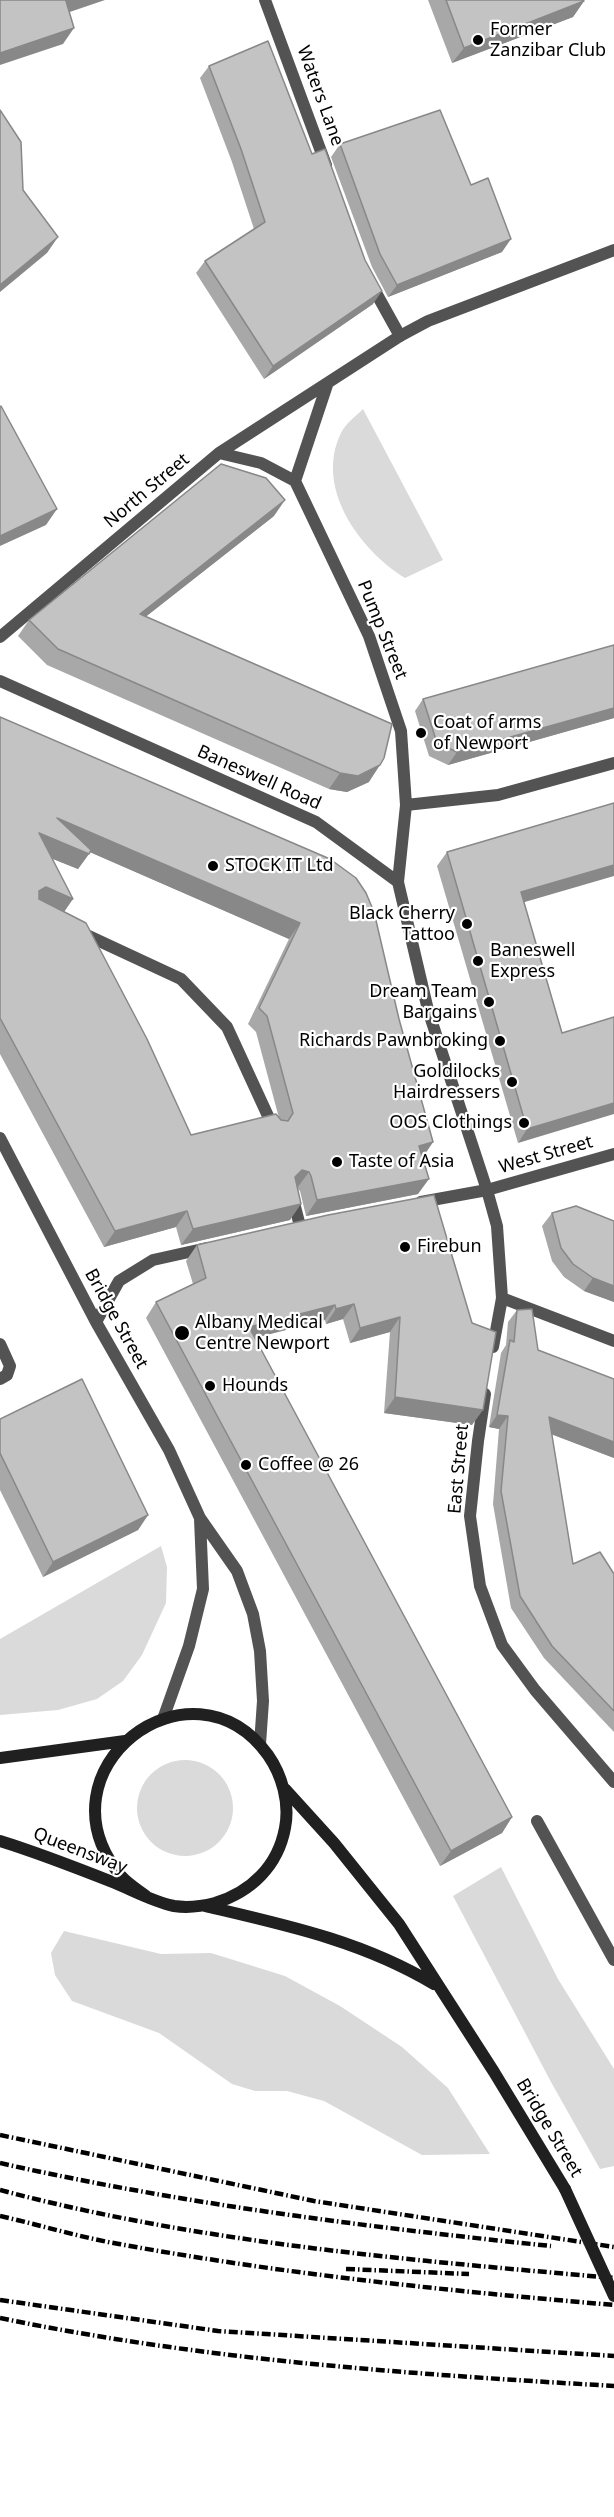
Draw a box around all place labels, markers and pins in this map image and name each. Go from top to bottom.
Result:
place label: Former Zanzibar Club [490,19,606,62]
marker: Former Zanzibar Club [471,33,485,47]
place label: Coat of arms of Newport [433,712,541,754]
marker: Coat of arms of Newport [414,726,428,740]
place label: STOCK IT Ltd [225,855,334,877]
marker: STOCK IT Ltd [206,859,220,873]
place label: Black Cherry Tattoo [349,903,455,946]
marker: Black Cherry Tattoo [460,917,474,931]
place label: Baneswell Express [490,940,575,982]
marker: Baneswell Express [471,954,485,968]
place label: Dream Team Bargains [369,981,477,1024]
marker: Dream Team Bargains [482,995,496,1009]
place label: Richards Pawnbroking [299,1030,488,1052]
marker: Richards Pawnbroking [493,1034,507,1048]
place label: Goldilocks Hairdressers [393,1061,500,1104]
marker: Goldilocks Hairdressers [505,1075,519,1089]
place label: OOS Clothings [389,1112,512,1134]
marker: OOS Clothings [517,1116,531,1130]
place label: Taste of Asia [349,1151,454,1173]
marker: Taste of Asia [330,1155,344,1169]
place label: Firebun [417,1236,482,1258]
marker: Firebun [398,1240,412,1254]
place label: Albany Medical Centre Newport [195,1312,330,1354]
marker: Albany Medical Centre Newport [173,1324,191,1342]
place label: Hounds [222,1375,288,1397]
marker: Hounds [203,1379,217,1393]
place label: Coffee @ 26 [258,1454,359,1476]
marker: Coffee @ 26 [239,1458,253,1472]

